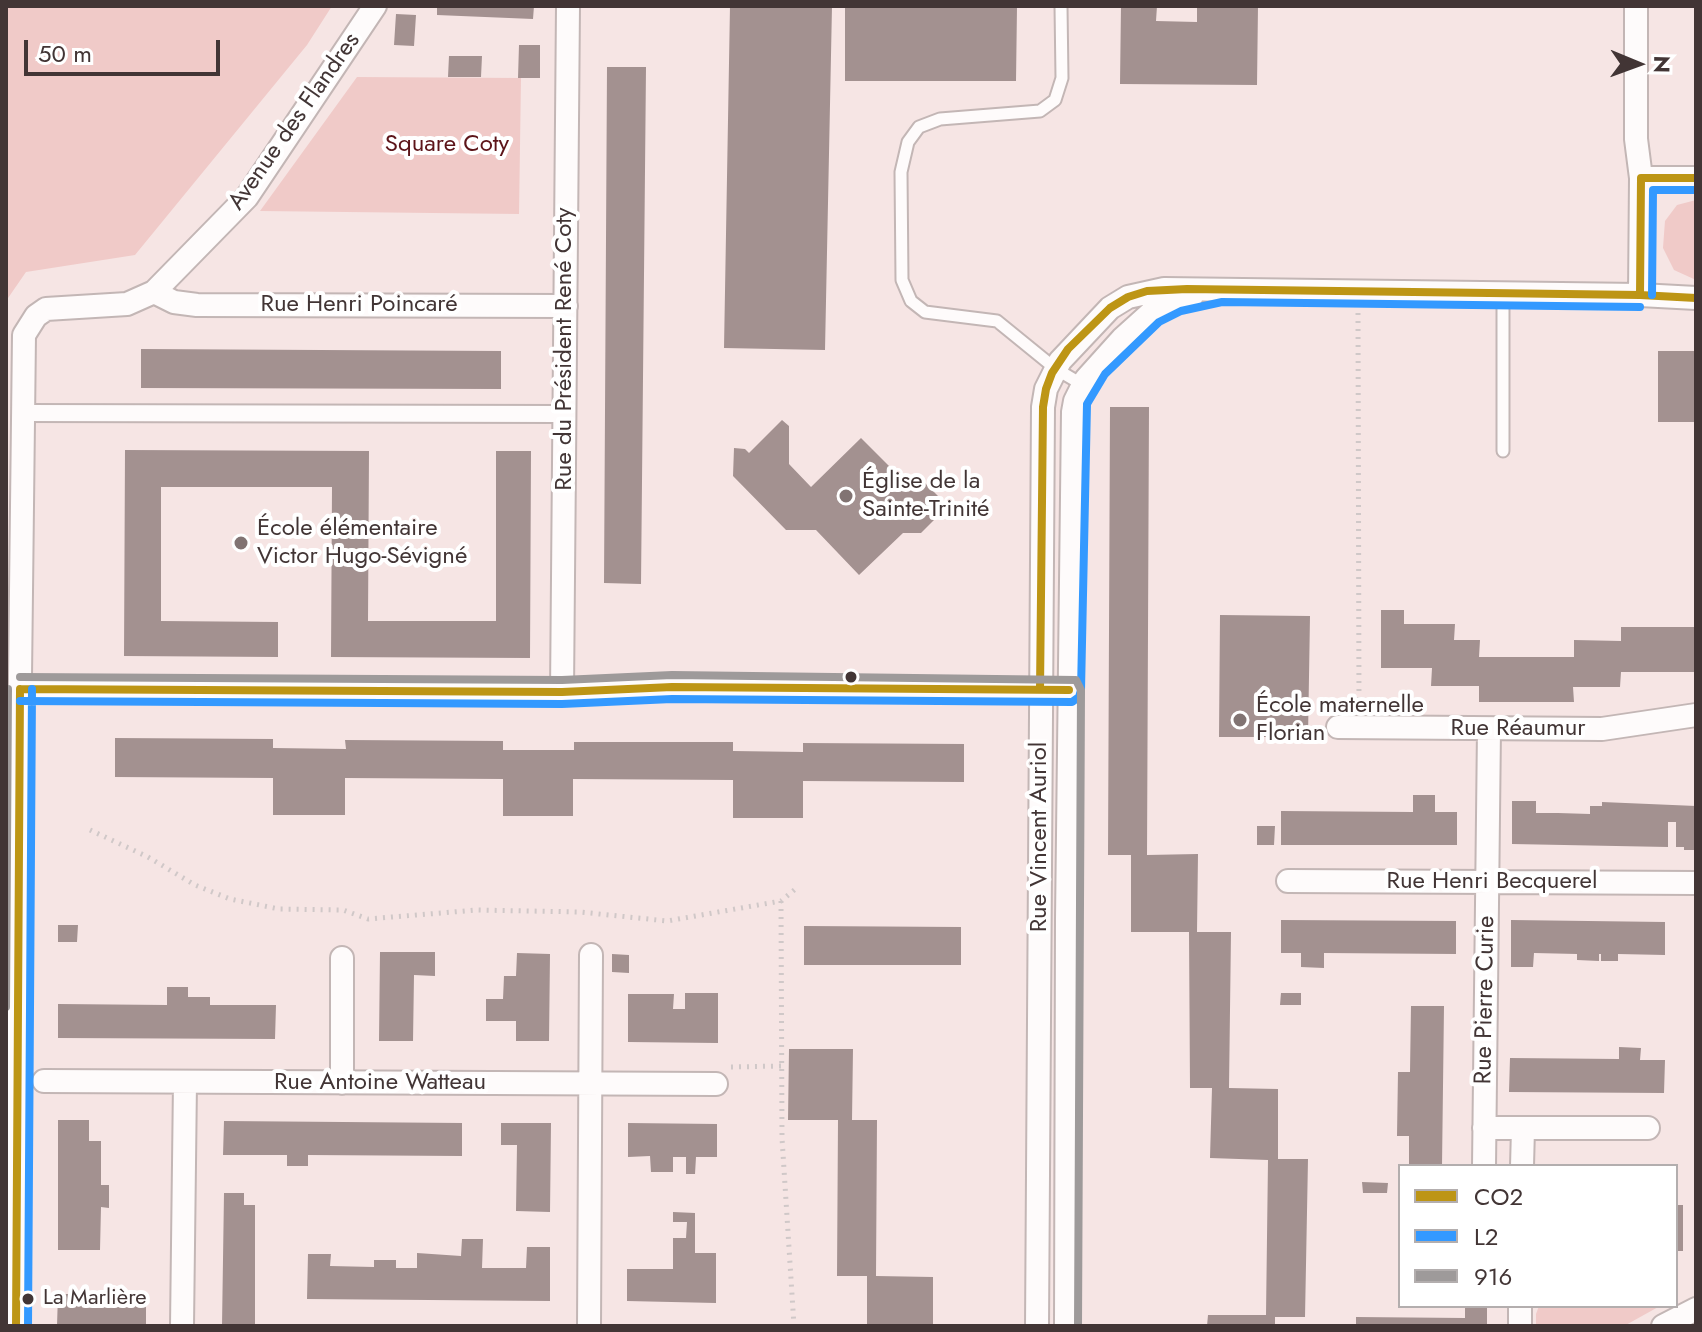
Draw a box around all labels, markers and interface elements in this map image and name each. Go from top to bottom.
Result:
scale bar [28,24,224,74]
north arrow [1598,24,1678,104]
street label: Avenue des Flandres [223,28,367,216]
text: 50 m [38,36,92,71]
text: N [1646,55,1678,73]
park label: Square Coty [385,131,509,159]
street label: Rue du Président René Coty [551,207,579,491]
street label: Rue Henri Poincaré [260,291,458,319]
place label: Église de la Sainte-Trinité [862,468,989,524]
marker: Église de la Sainte-Trinité [837,487,855,505]
place label: École élémentaire Victor Hugo-Sévigné [257,515,467,571]
marker: École élémentaire Victor Hugo-Sévigné [232,534,250,552]
unlabelled marker [843,669,859,685]
place label: École maternelle Florian [1256,692,1424,748]
marker: École maternelle Florian [1231,711,1249,729]
street label: Rue Réaumur [1450,715,1586,743]
street label: Rue Vincent Auriol [1026,742,1054,932]
street label: Rue Henri Becquerel [1386,868,1598,896]
street label: Rue Pierre Curie [1470,915,1502,1085]
street label: Rue Antoine Watteau [274,1069,486,1097]
legend [1398,1164,1678,1308]
text: CO2 [1474,1179,1523,1214]
text: L2 [1474,1219,1498,1254]
text: 916 [1474,1259,1512,1294]
place label: La Marlière [43,1286,147,1312]
marker: La Marlière [20,1291,36,1307]

